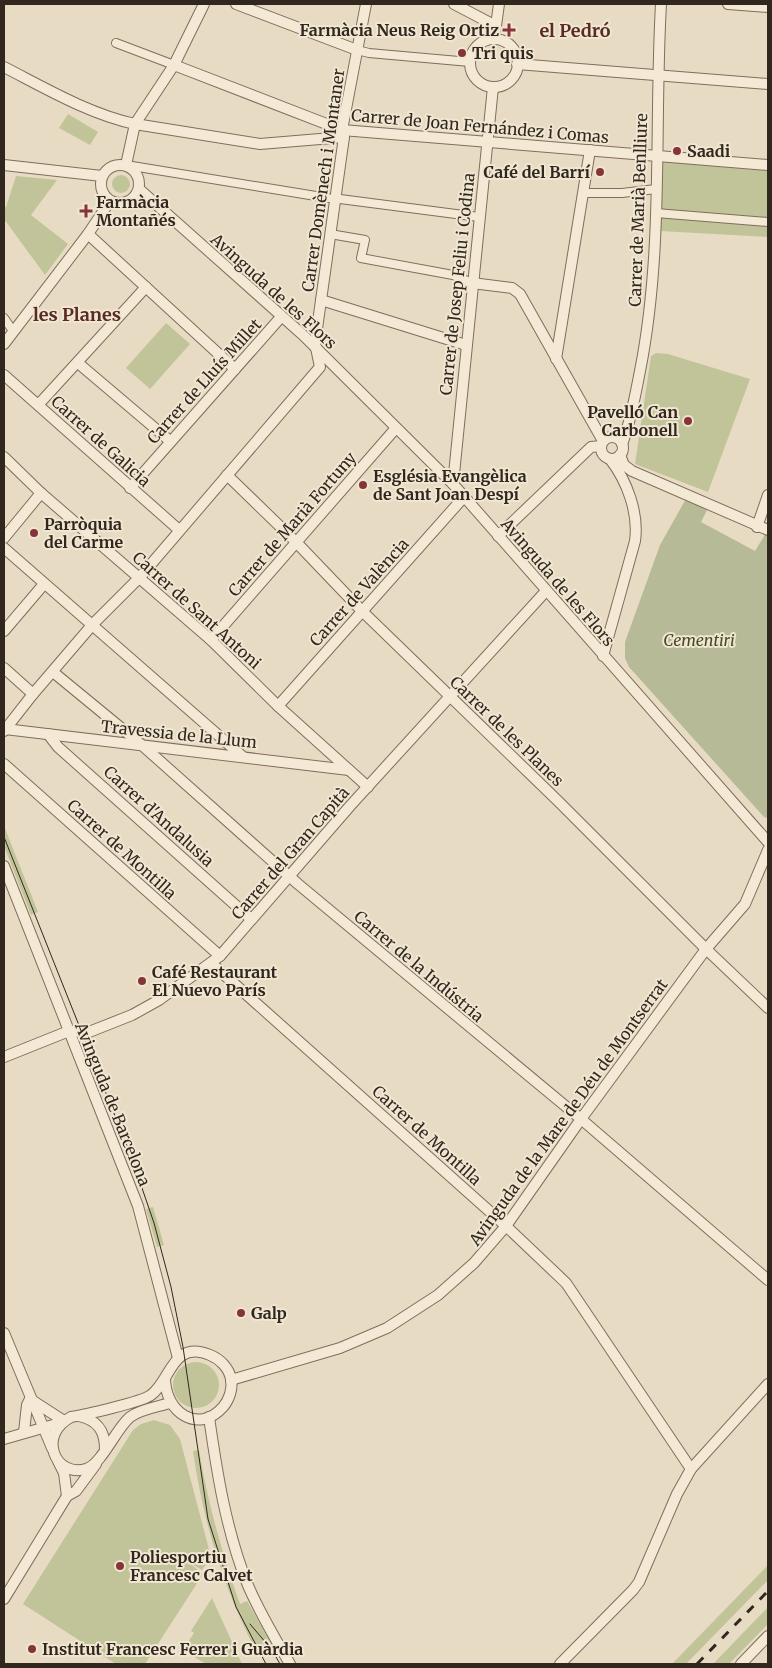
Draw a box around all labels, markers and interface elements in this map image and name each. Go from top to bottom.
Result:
district label: el Pedró [539,19,611,42]
place label: Farmàcia Neus Reig Ortiz [300,20,499,40]
marker: Farmàcia Neus Reig Ortiz [503,24,515,36]
place label: Tri quis [472,43,534,63]
marker: Tri quis [456,47,468,59]
street label: Carrer Domènech i Montaner [297,67,349,293]
street label: Carrer de Joan Fernández i Comas [350,105,610,147]
street label: Carrer de Marià Benlliure [625,113,651,307]
place label: Saadi [687,141,731,161]
marker: Saadi [671,145,683,157]
place label: Café del Barrí [484,162,591,182]
marker: Café del Barrí [594,166,606,178]
street label: Carrer de Josep Feliu i Codina [435,171,479,396]
place label: Farmàcia Montañés [96,192,176,230]
marker: Farmàcia Montañés [80,205,92,217]
street label: Avinguda de les Flors [206,228,341,353]
district label: les Planes [33,303,121,326]
street label: Carrer de Lluís Millet [143,314,266,448]
street label: Carrer de Galicia [47,391,155,491]
place label: Pavelló Can Carbonell [587,402,678,440]
marker: Pavelló Can Carbonell [682,415,694,427]
street label: Carrer de Marià Fortuny [224,447,361,600]
place label: Església Evangèlica de Sant Joan Despí [373,466,527,504]
marker: Església Evangèlica de Sant Joan Despí [357,479,369,491]
street label: Avinguda de les Flors [496,513,619,650]
place label: Parròquia del Carme [44,514,124,552]
marker: Parròquia del Carme [28,527,40,539]
street label: Carrer de València [305,533,413,650]
street label: Carrer de Sant Antoni [129,547,265,673]
park label: Cementiri [663,630,735,650]
street label: Carrer de les Planes [446,672,568,790]
street label: Travessia de la Llum [100,716,258,752]
street label: Carrer d'Andalusia [100,761,218,871]
street label: Carrer del Gran Capità [227,782,353,923]
street label: Carrer de Montilla [63,795,181,904]
street label: Carrer de la Indústria [350,906,488,1026]
place label: Café Restaurant El Nuevo París [152,962,278,1000]
street label: Avinguda de la Mare de Déu de Montserrat [464,974,672,1250]
marker: Café Restaurant El Nuevo París [136,975,148,987]
street label: Avinguda de Barcelona [71,1018,155,1189]
street label: Carrer de Montilla [368,1081,486,1190]
place label: Galp [251,1303,287,1323]
marker: Galp [235,1307,247,1319]
place label: Poliesportiu Francesc Calvet [130,1547,253,1585]
marker: Poliesportiu Francesc Calvet [114,1560,126,1572]
place label: Institut Francesc Ferrer i Guàrdia [42,1639,303,1659]
marker: Institut Francesc Ferrer i Guàrdia [26,1643,38,1655]

